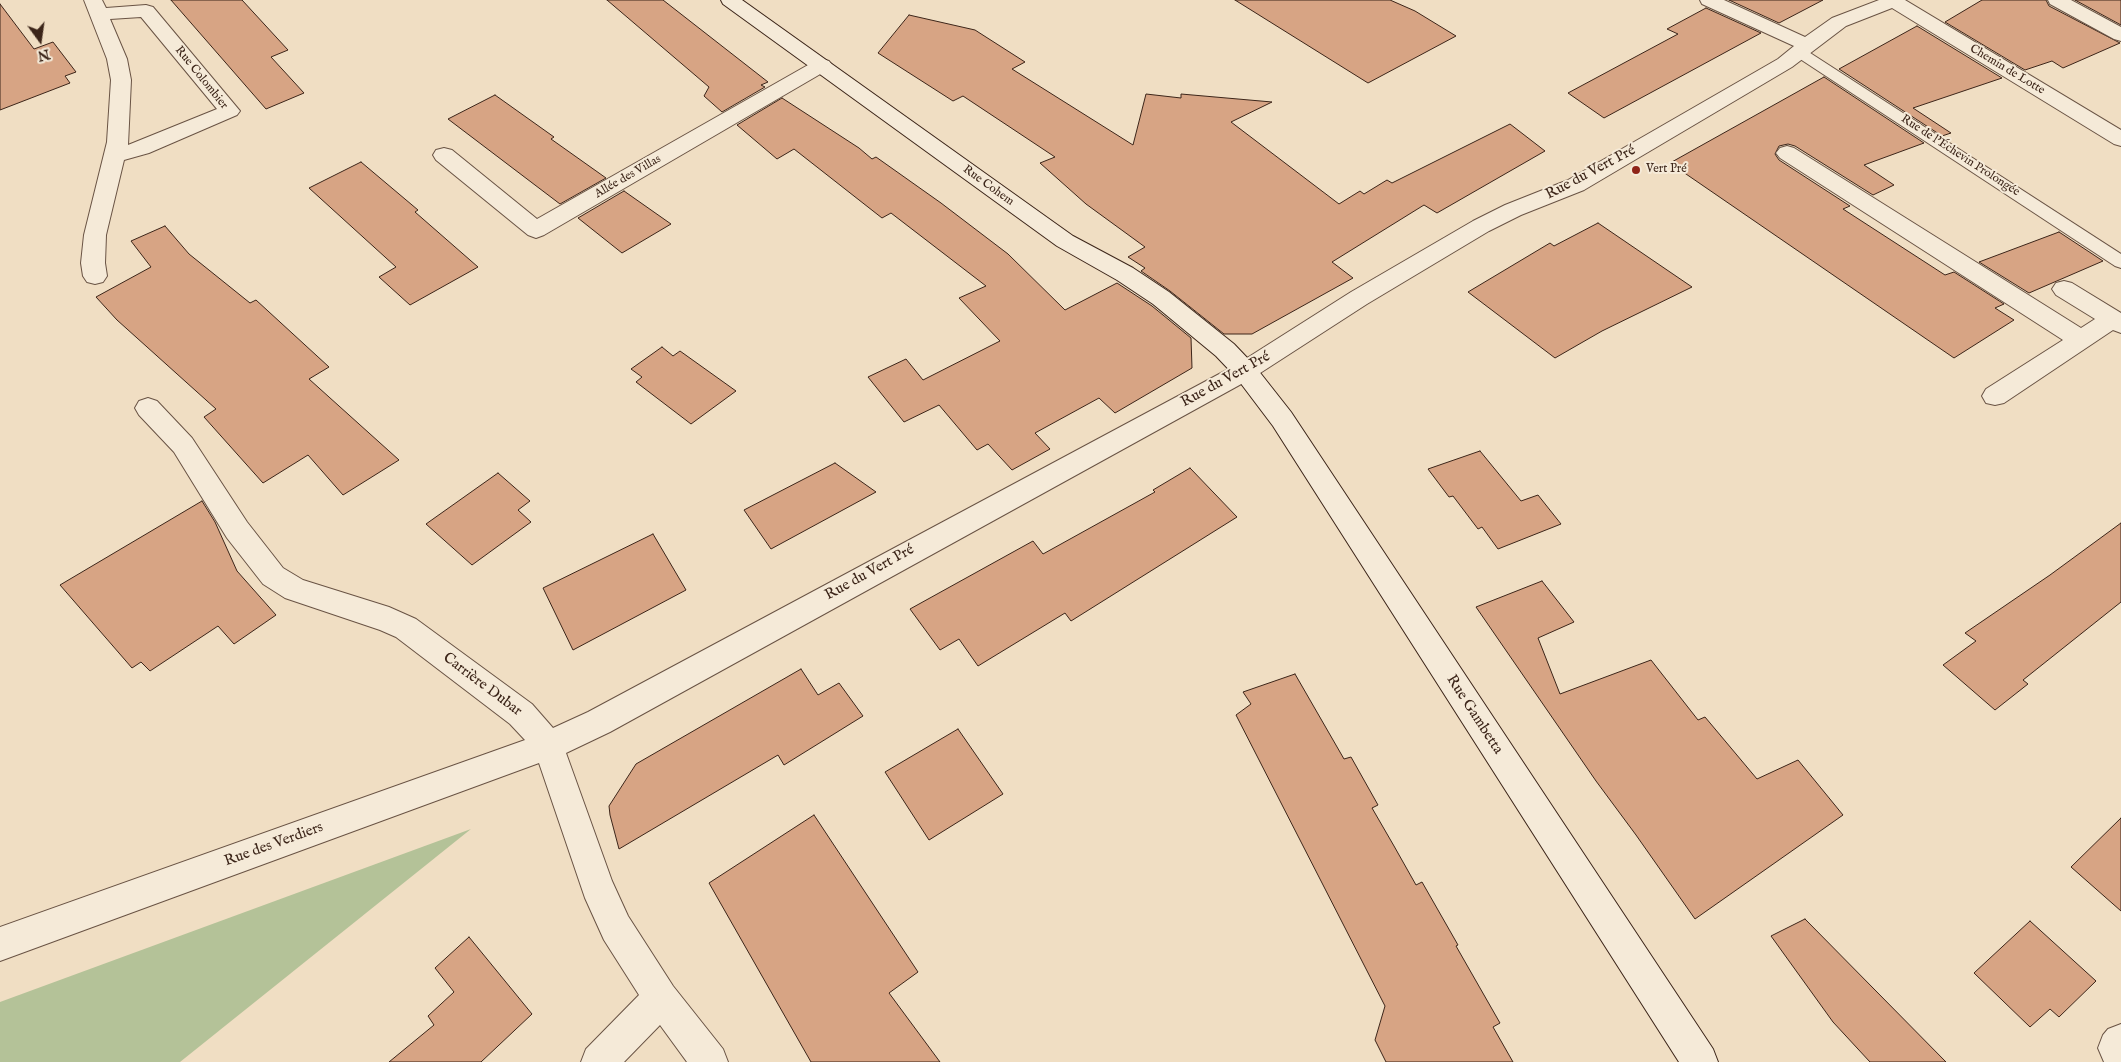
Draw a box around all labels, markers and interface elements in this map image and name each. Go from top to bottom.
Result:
north arrow [15,15,65,65]
street label: Chemin de Lotte [1967,42,2047,98]
text: N [36,44,52,65]
street label: Rue Colombier [171,44,231,112]
street label: Rue de l'Échevin Prolongée [1898,112,2022,200]
street label: Rue du Vert Pré [1543,142,1639,204]
street label: Allée des Villas [592,152,664,202]
street label: Rue Cohem [960,163,1016,209]
place label: Vert Pré [1646,163,1687,177]
marker: Vert Pré [1630,164,1642,176]
street label: Rue du Vert Pré [1178,348,1274,412]
street label: Rue du Vert Pré [822,541,918,605]
street label: Carrière Dubar [439,649,525,721]
street label: Rue Gambetta [1442,672,1506,758]
street label: Rue des Verdiers [222,819,326,871]

